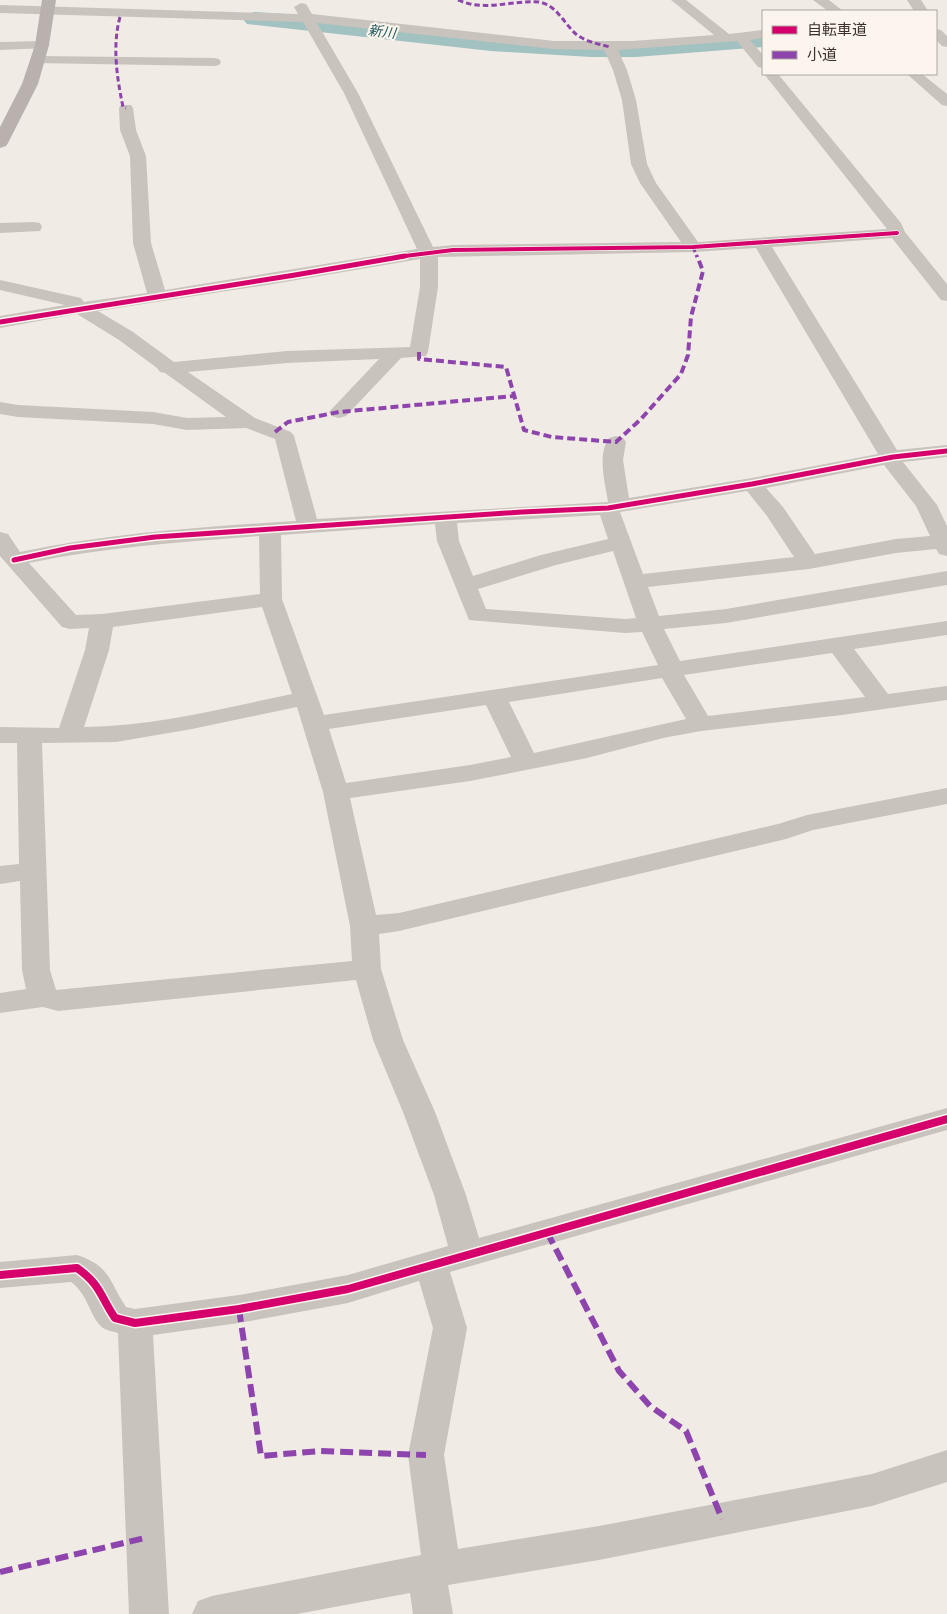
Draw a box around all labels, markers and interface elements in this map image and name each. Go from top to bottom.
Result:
legend [762,10,937,75]
text: 自転車道 [807,20,867,38]
water label: 新川 [367,21,399,41]
text: 小道 [807,45,837,63]

